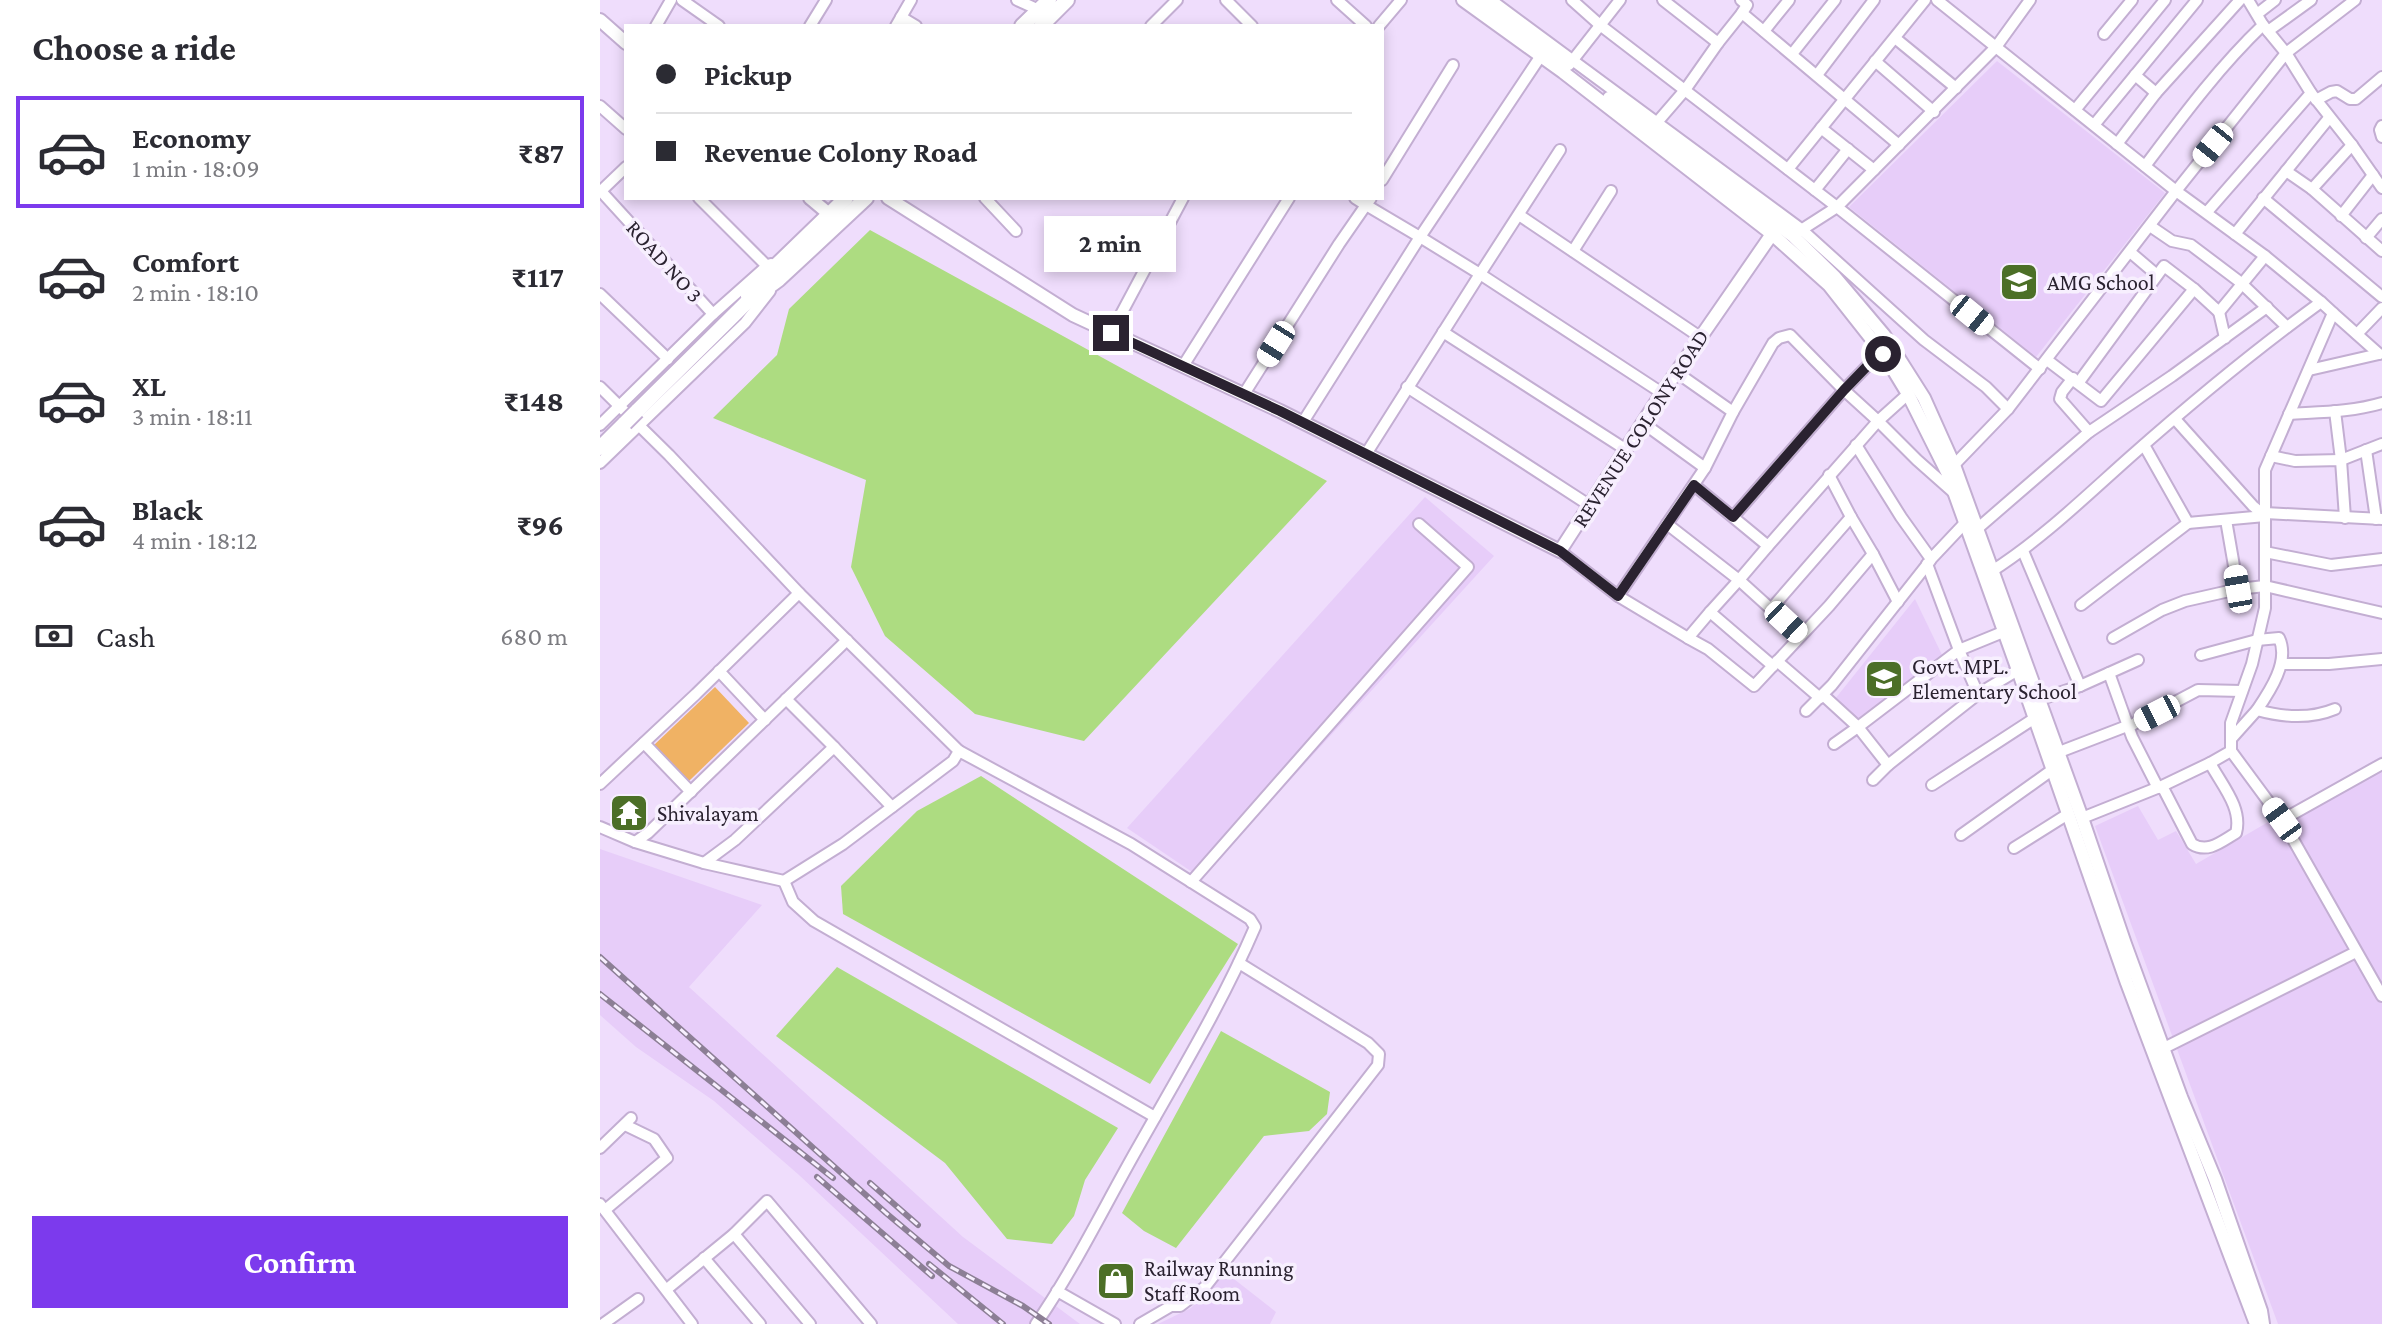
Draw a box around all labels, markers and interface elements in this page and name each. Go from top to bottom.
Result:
text: Choose a ride [32,28,236,68]
text: Pickup [704,58,792,91]
icon: car [36,116,108,188]
car [2189,119,2237,171]
text: Economy [132,121,251,154]
text: Revenue Colony Road [704,135,977,168]
text: ₹87 [518,136,564,169]
text: 1 min · 18:09 [132,154,260,183]
street label: ROAD NO 3 [621,215,708,307]
callout: 2 min [1045,217,1177,273]
text: 2 min [1079,229,1141,258]
icon: car [36,240,108,312]
text: Comfort [132,245,239,278]
text: ₹117 [511,260,564,293]
school or university icon: AMG School [1998,261,2040,303]
place label: AMG School [2047,270,2155,295]
text: 2 min · 18:10 [132,278,259,307]
car [1946,291,1998,339]
route end [1093,315,1129,351]
car [1253,317,1299,371]
street label: REVENUE COLONY ROAD [1567,325,1714,532]
route start [1865,336,1901,372]
icon: car [36,364,108,436]
text: XL [132,369,166,402]
text: ₹148 [503,384,564,417]
text: 3 min · 18:11 [132,402,253,431]
icon: car [36,488,108,560]
text: Black [132,493,203,526]
text: ₹96 [516,508,564,541]
text: 4 min · 18:12 [132,526,257,555]
car [2222,563,2254,615]
car [1760,597,1812,647]
icon: cash [32,614,76,658]
text: Cash [96,620,155,653]
text: 680 m [500,622,568,651]
place label: Govt. MPL. Elementary School [1912,654,2077,704]
school or university icon: Govt. MPL. Elementary School [1863,658,1905,700]
car [2130,691,2184,735]
temple icon: Shivalayam [608,792,650,834]
car [2258,794,2306,846]
place label: Shivalayam [657,801,759,826]
button: Confirm [32,1216,568,1308]
place label: Railway Running Staff Room [1144,1256,1294,1306]
shop icon: Railway Running Staff Room [1095,1260,1137,1302]

